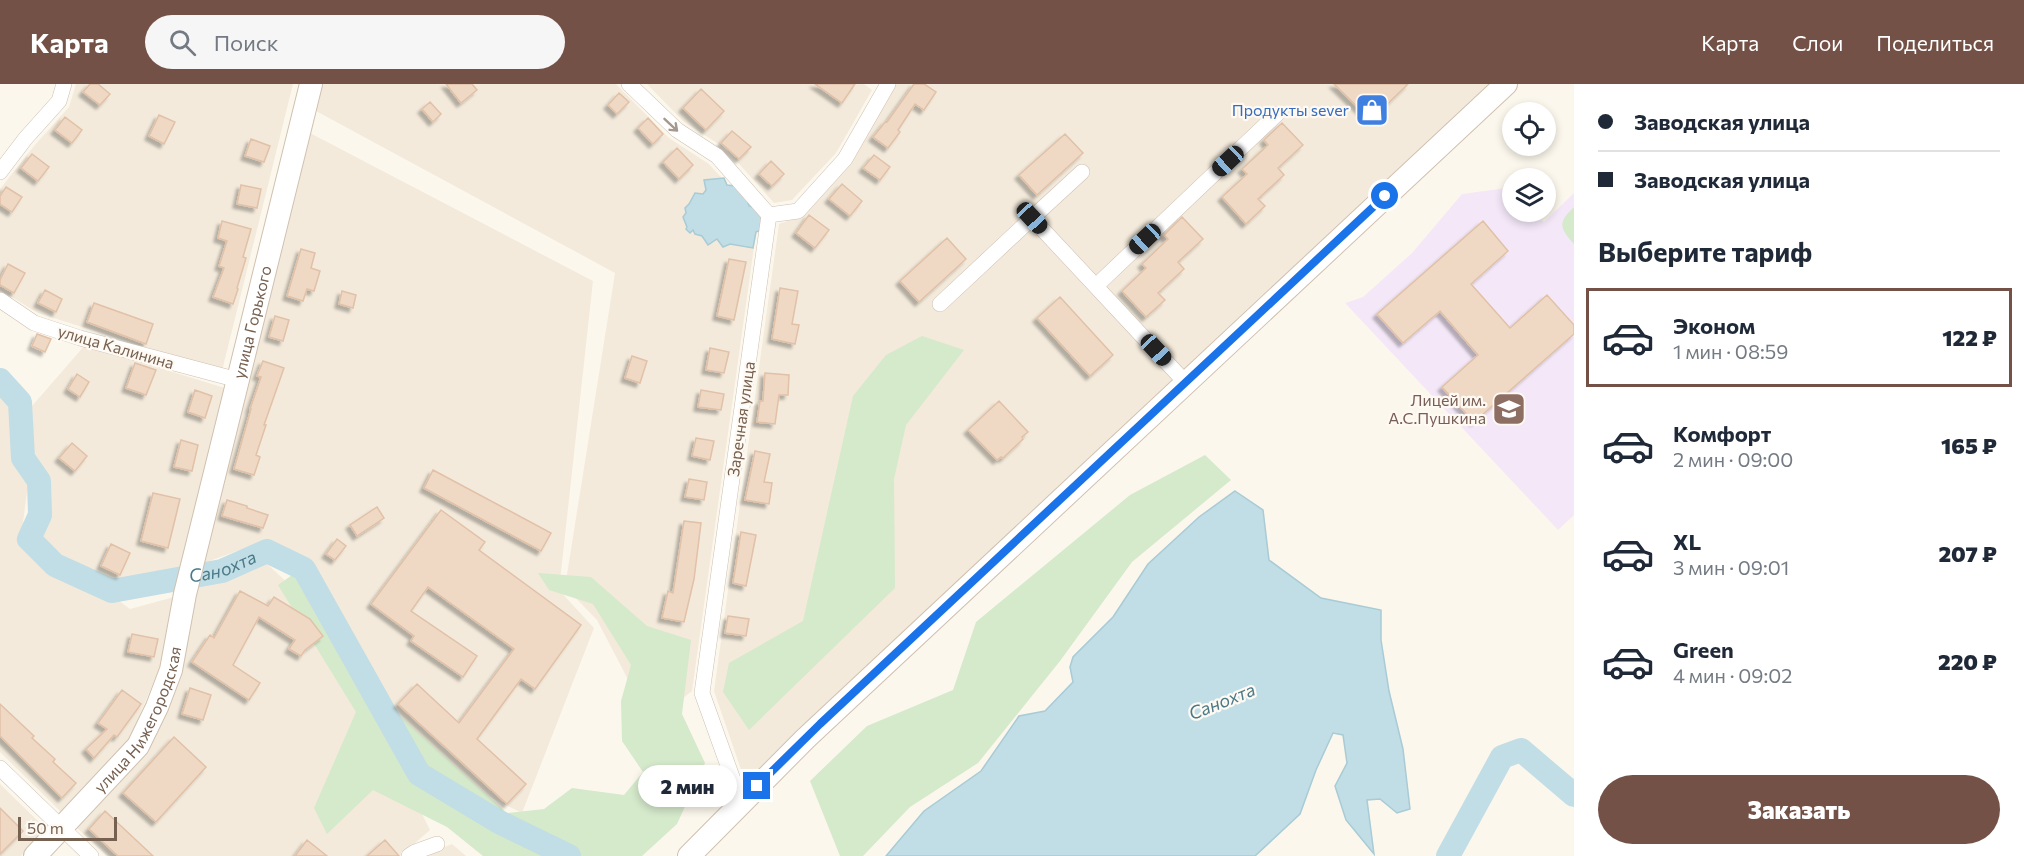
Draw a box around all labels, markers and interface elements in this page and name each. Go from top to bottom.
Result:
search box [145,15,565,69]
text: Карта [30,25,109,59]
icon: search [166,26,199,59]
text: Поиск [214,29,278,56]
text: Карта [1701,30,1759,55]
text: Слои [1792,30,1843,55]
text: Поделиться [1876,30,1994,55]
shop icon: Продукты sever [1354,92,1390,128]
place label: Продукты sever [1232,100,1350,119]
map controls [1502,102,1556,222]
button: locate [1502,102,1556,156]
text: Заводская улица [1634,108,1810,135]
one-way arrow [664,117,679,132]
car [1209,142,1247,180]
text: Заводская улица [1634,166,1810,193]
button: layers [1502,168,1556,222]
route start [1371,182,1398,209]
car [1013,199,1051,237]
car [1126,220,1164,258]
text: Выберите тариф [1598,235,1812,268]
street label: улица Горького [229,263,275,381]
icon: car [1601,311,1655,365]
text: Эконом [1673,312,1755,339]
street label: улица Калинина [56,321,176,372]
text: 122 ₽ [1942,324,1997,351]
car [1137,331,1175,369]
text: 1 мин · 08:59 [1673,339,1788,363]
street label: Заречная улица [723,360,758,478]
place label: Лицей им. А.С.Пушкина [1388,390,1486,427]
school or university icon: Лицей им. А.С.Пушкина [1491,391,1527,427]
icon: car [1601,419,1655,473]
text: Комфорт [1673,420,1771,447]
text: 165 ₽ [1941,432,1997,459]
text: 2 мин · 09:00 [1673,447,1793,471]
icon: car [1601,527,1655,581]
text: XL [1673,528,1701,555]
text: 207 ₽ [1939,540,1997,567]
water label: Санохта [187,545,259,587]
text: 3 мин · 09:01 [1673,555,1789,579]
icon: car [1601,635,1655,689]
text: Green [1673,636,1734,663]
street label: улица Нижегородская [90,645,184,796]
text: 220 ₽ [1938,648,1997,675]
text: 4 мин · 09:02 [1673,663,1792,687]
water label: Санохта [1185,678,1258,724]
callout: 2 мин [637,765,736,807]
route end [743,772,770,799]
text: 2 мин [661,774,714,798]
button: Заказать [1598,775,2000,844]
scale bar [18,814,117,842]
text: 50 m [27,818,64,837]

